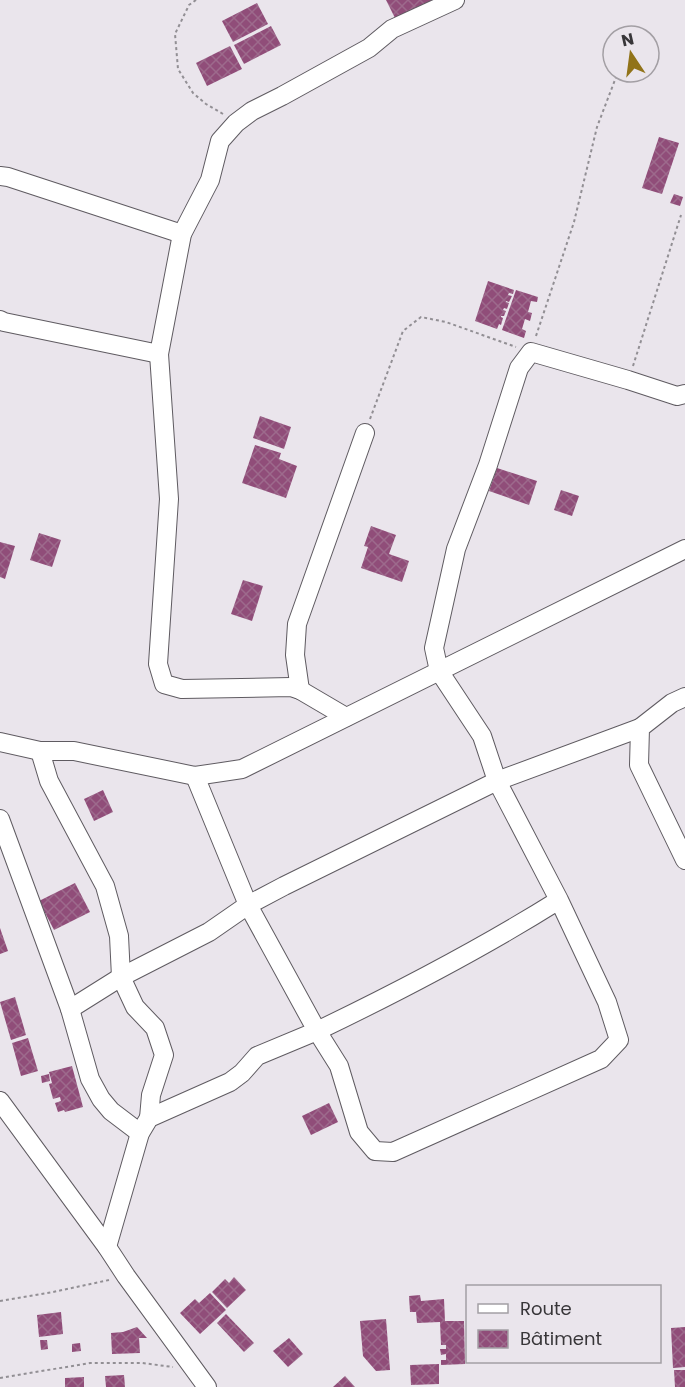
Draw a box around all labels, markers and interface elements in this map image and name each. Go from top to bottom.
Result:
north arrow [601,24,661,84]
text: N [619,27,636,52]
legend [466,1285,661,1363]
text: Route [520,1296,572,1321]
text: Bâtiment [520,1326,602,1351]

